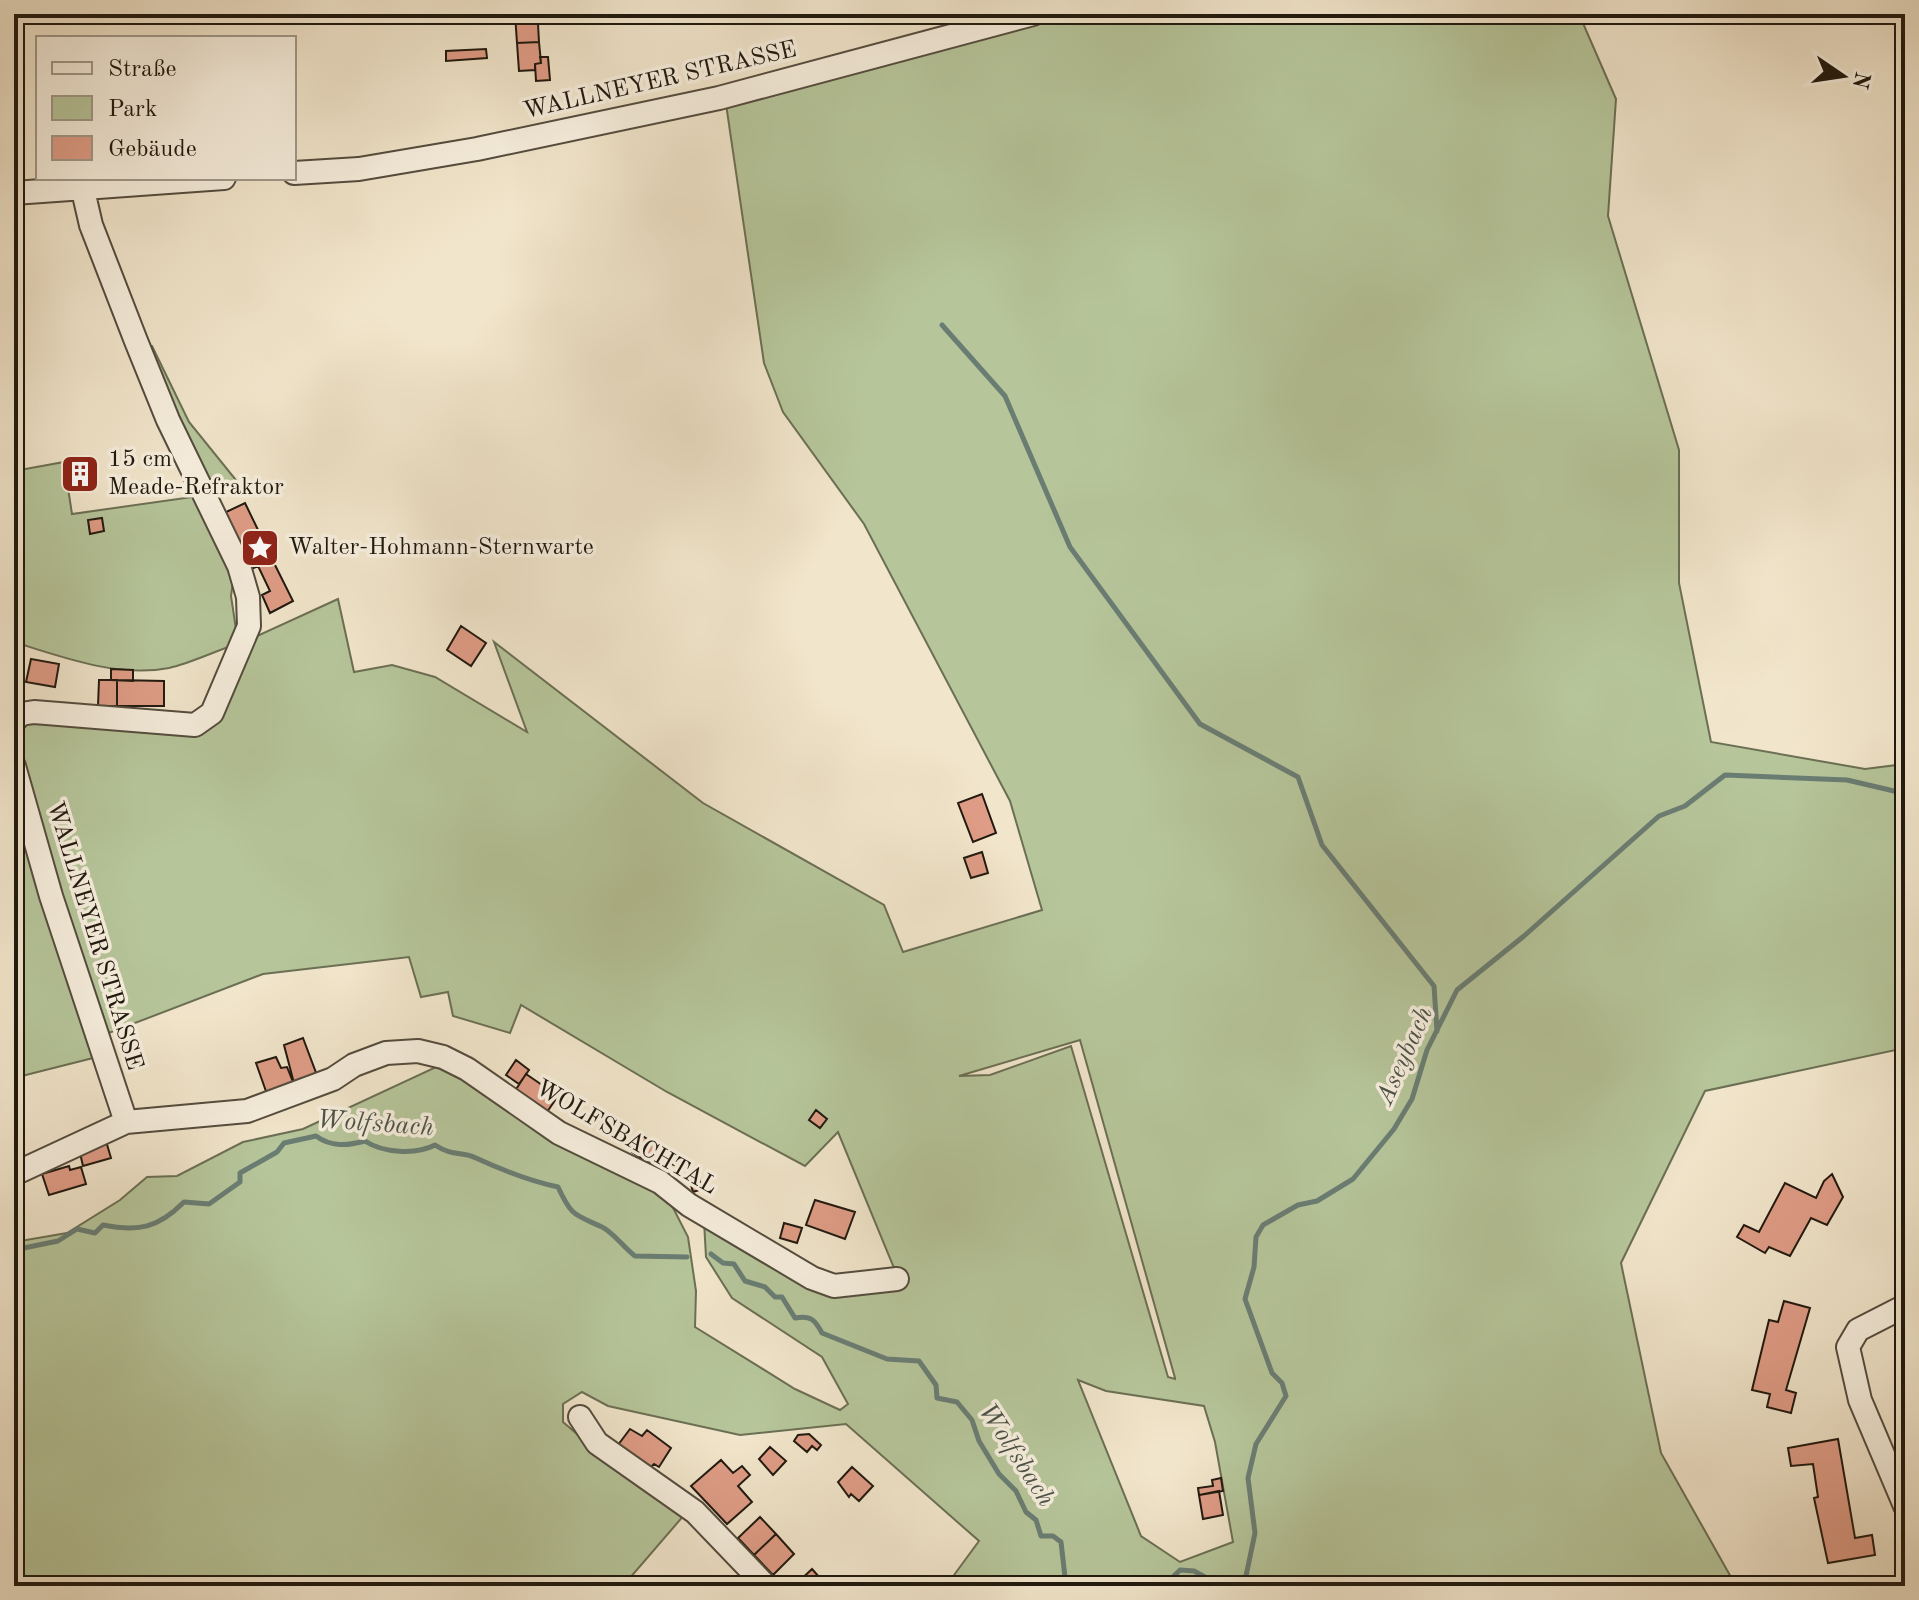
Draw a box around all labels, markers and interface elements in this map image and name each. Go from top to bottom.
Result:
legend [36,36,296,180]
north arrow [1803,36,1883,116]
street label: WALLNEYER STRASSE [521,38,799,124]
text: Straße [108,58,177,82]
text: N [1848,69,1873,91]
text: Park [108,98,157,122]
text: Gebäude [108,138,197,162]
place label: 15 cm Meade-Refraktor [108,448,284,500]
building icon: 15 cm Meade-Refraktor [59,453,101,495]
place icon: Walter-Hohmann-Sternwarte [239,527,281,569]
place label: Walter-Hohmann-Sternwarte [288,536,594,560]
street label: WALLNEYER STRASSE [42,799,146,1073]
water label: Aseybach [1371,1003,1438,1111]
street label: WOLFSBACHTAL [531,1076,721,1200]
water label: Wolfsbach [315,1107,435,1141]
water label: Wolfsbach [973,1399,1059,1511]

